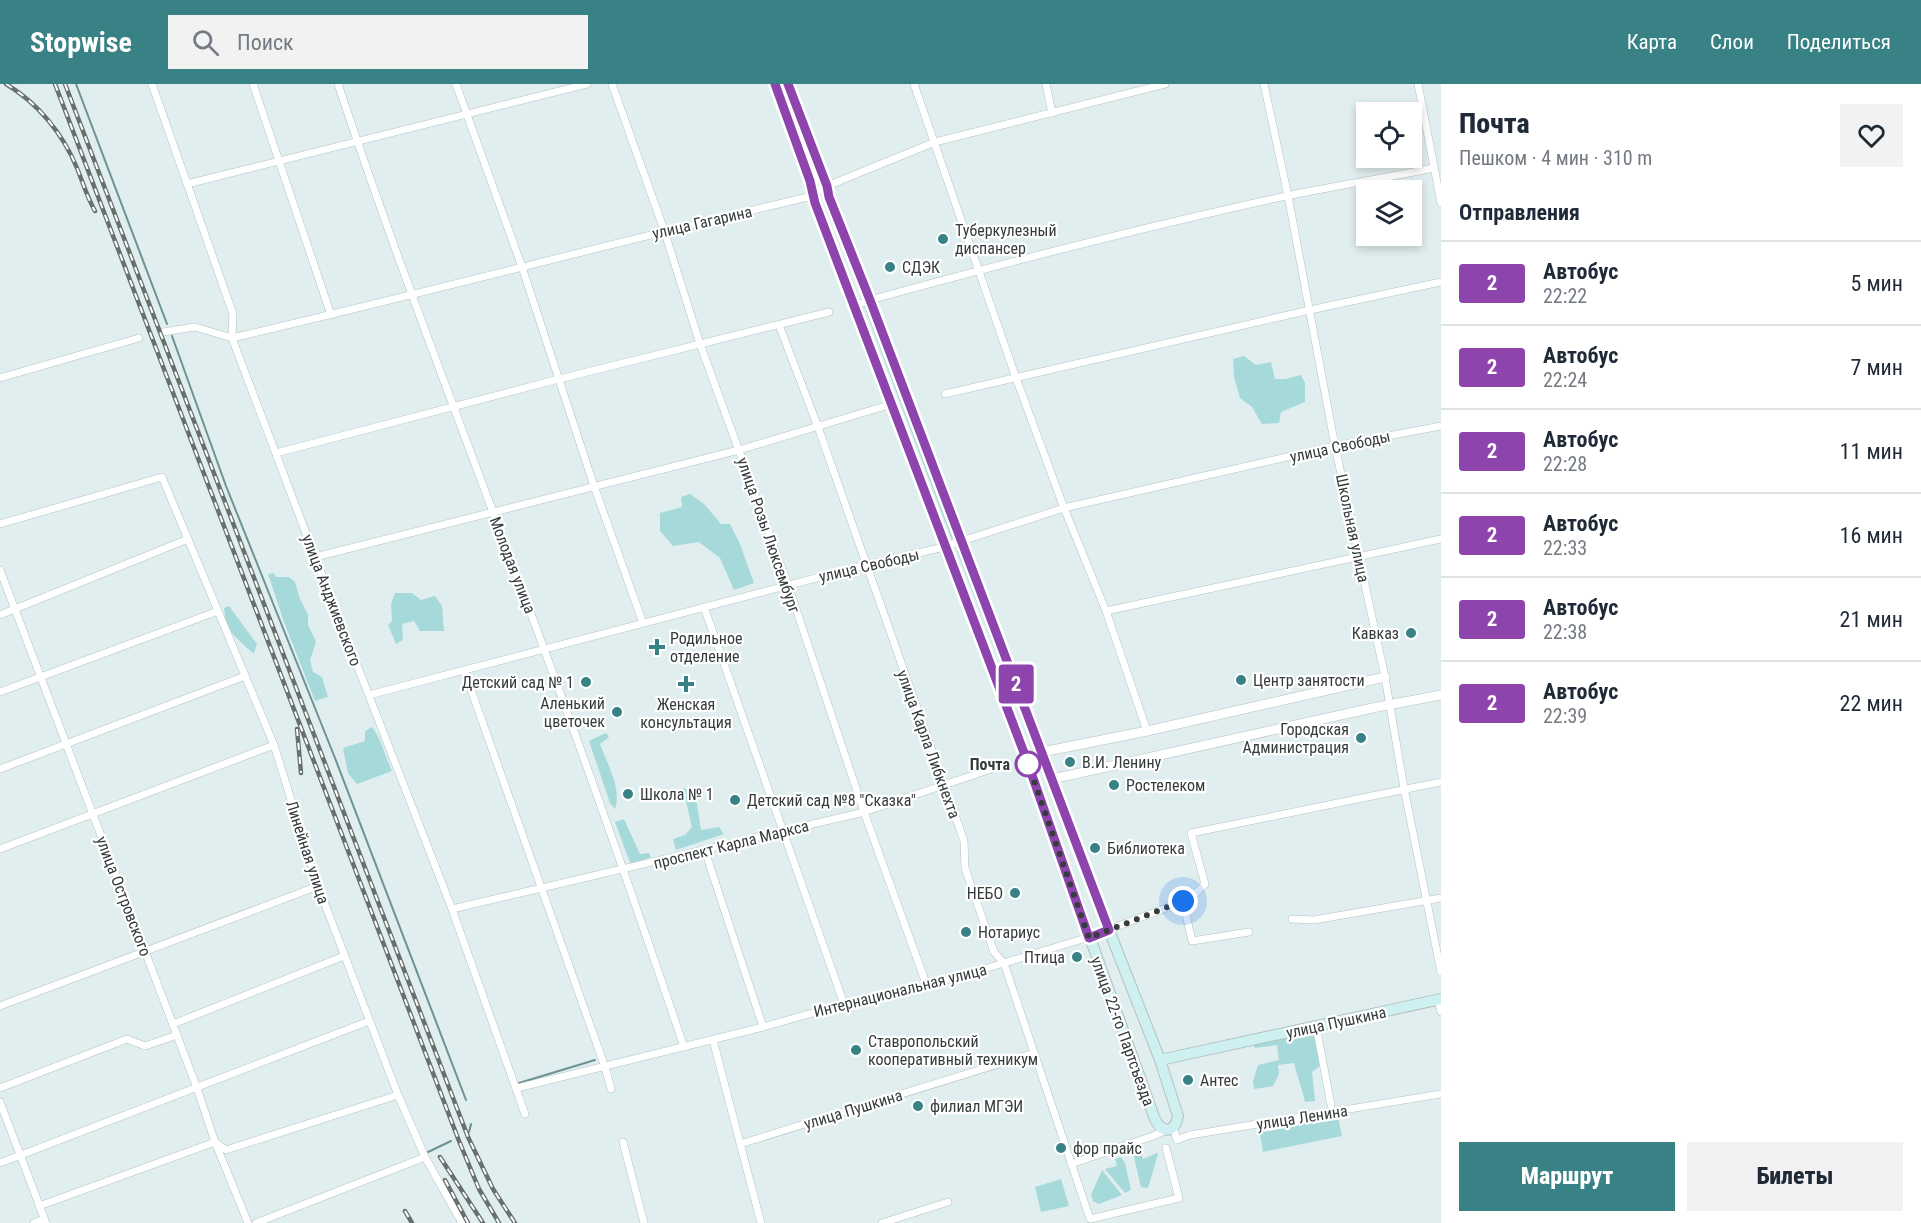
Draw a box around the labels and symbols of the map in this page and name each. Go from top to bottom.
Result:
street label: улица Гагарина [650,202,754,243]
place label: Туберкулезный диспансер [955,221,1057,258]
marker: Туберкулезный диспансер [936,232,950,246]
place label: СДЭК [902,258,940,277]
marker: СДЭК [883,260,897,274]
street label: улица Свободы [1288,427,1392,466]
street label: улица Розы Люксембург [733,455,804,615]
street label: Школьная улица [1332,472,1373,584]
street label: Молодая улица [485,514,540,616]
street label: улица Анджиевского [298,532,365,669]
street label: улица Свободы [817,545,921,586]
place label: Кавказ [1352,624,1399,643]
marker: Кавказ [1404,626,1418,640]
place label: Родильное отделение [670,629,742,666]
marker: Родильное отделение [648,638,666,656]
line badge: 2 [996,664,1036,704]
street label: улица Карла Либкнехта [893,667,964,821]
place label: Центр занятости [1253,671,1365,690]
place label: Детский сад № 1 [462,673,574,692]
marker: Центр занятости [1234,673,1248,687]
marker: Детский сад № 1 [579,675,593,689]
marker: Женская консультация [677,675,695,693]
place label: Аленький цветочек [540,694,605,731]
place label: Женская консультация [640,695,732,732]
marker: Аленький цветочек [610,705,624,719]
place label: Городская Администрация [1242,720,1349,757]
marker: Городская Администрация [1354,731,1368,745]
marker: Почта [1015,751,1041,777]
place label: В.И. Ленину [1082,753,1162,772]
place label: Почта [970,755,1010,774]
marker: В.И. Ленину [1063,755,1077,769]
place label: Ростелеком [1126,776,1205,795]
marker: Ростелеком [1107,778,1121,792]
place label: Школа № 1 [640,785,714,804]
marker: Школа № 1 [621,787,635,801]
place label: Детский сад №8 "Сказка" [747,791,916,810]
marker: Детский сад №8 "Сказка" [728,793,742,807]
street label: Линейная улица [282,798,333,906]
street label: проспект Карла Маркса [651,816,811,873]
street label: улица Островского [92,834,155,959]
place label: Библиотека [1107,839,1185,858]
marker: Библиотека [1088,841,1102,855]
place label: НЕБО [967,884,1003,903]
marker: НЕБО [1008,886,1022,900]
your location [1168,886,1198,916]
place label: Нотариус [978,923,1040,942]
marker: Нотариус [959,925,973,939]
place label: Птица [1024,948,1065,967]
marker: Птица [1070,950,1084,964]
street label: улица 22-го Партсъезда [1087,954,1158,1108]
street label: Интернациональная улица [812,960,989,1021]
street label: улица Пушкина [1284,1003,1388,1042]
place label: Ставропольский кооперативный техникум [868,1032,1038,1069]
marker: Ставропольский кооперативный техникум [849,1043,863,1057]
place label: Антес [1200,1071,1238,1090]
marker: Антес [1181,1073,1195,1087]
street label: улица Пушкина [802,1085,905,1133]
place label: филиал МГЭИ [930,1097,1023,1116]
marker: филиал МГЭИ [911,1099,925,1113]
street label: улица Ленина [1255,1101,1349,1134]
place label: фор прайс [1073,1139,1142,1158]
marker: фор прайс [1054,1141,1068,1155]

